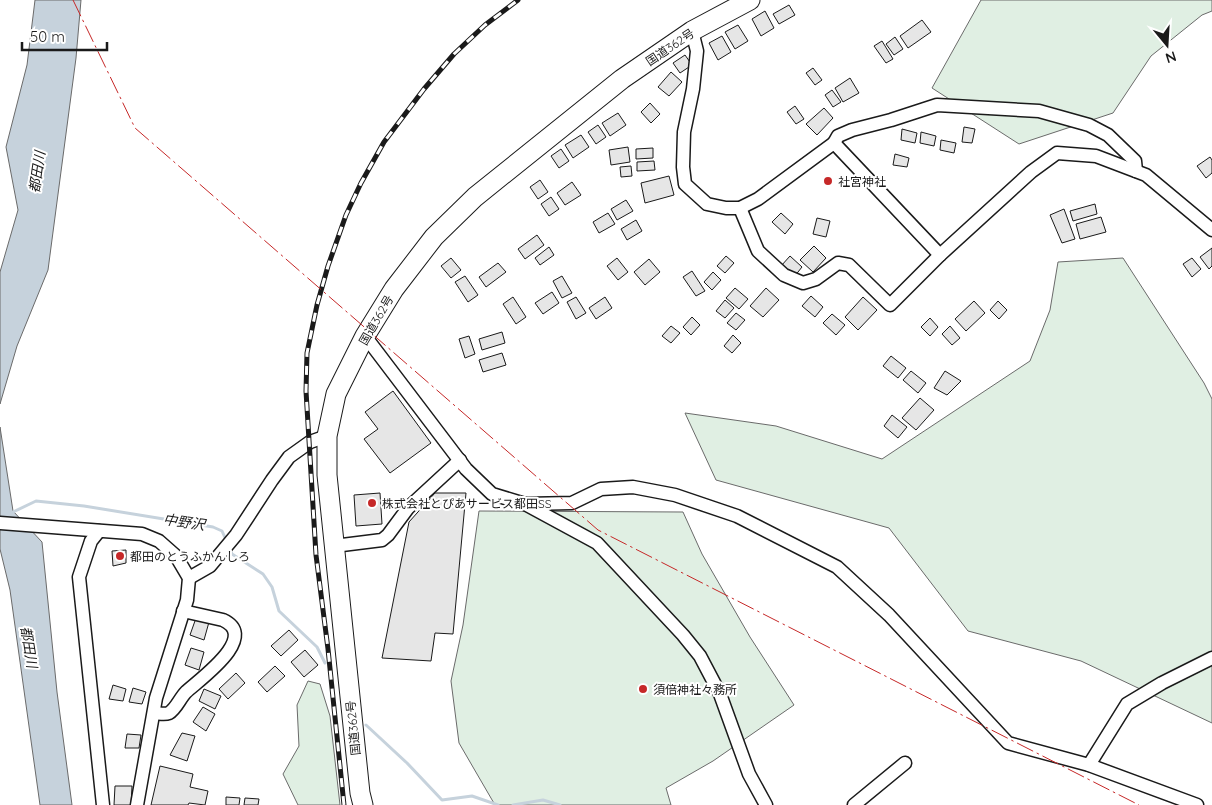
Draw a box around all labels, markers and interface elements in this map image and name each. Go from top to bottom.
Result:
scale bar [22,20,108,52]
north arrow [1142,20,1192,70]
street label: 国道362号 [643,25,697,69]
text: 50 m [30,27,65,46]
text: N [1163,47,1179,68]
water label: 都田川 [25,148,49,194]
place label: 社宮神社 [838,174,886,189]
marker: 社宮神社 [822,175,834,187]
street label: 国道362号 [356,292,396,348]
place label: 株式会社とぴあサービス都田SS [382,496,552,511]
marker: 株式会社とぴあサービス都田SS [366,497,378,509]
water label: 中野沢 [162,510,208,534]
place label: 都田のとうふかんしろ [130,549,250,564]
marker: 都田のとうふかんしろ [114,550,126,562]
water label: 都田川 [17,625,41,671]
place label: 須倍神社々務所 [653,682,737,697]
marker: 須倍神社々務所 [637,683,649,695]
street label: 国道362号 [343,700,363,756]

